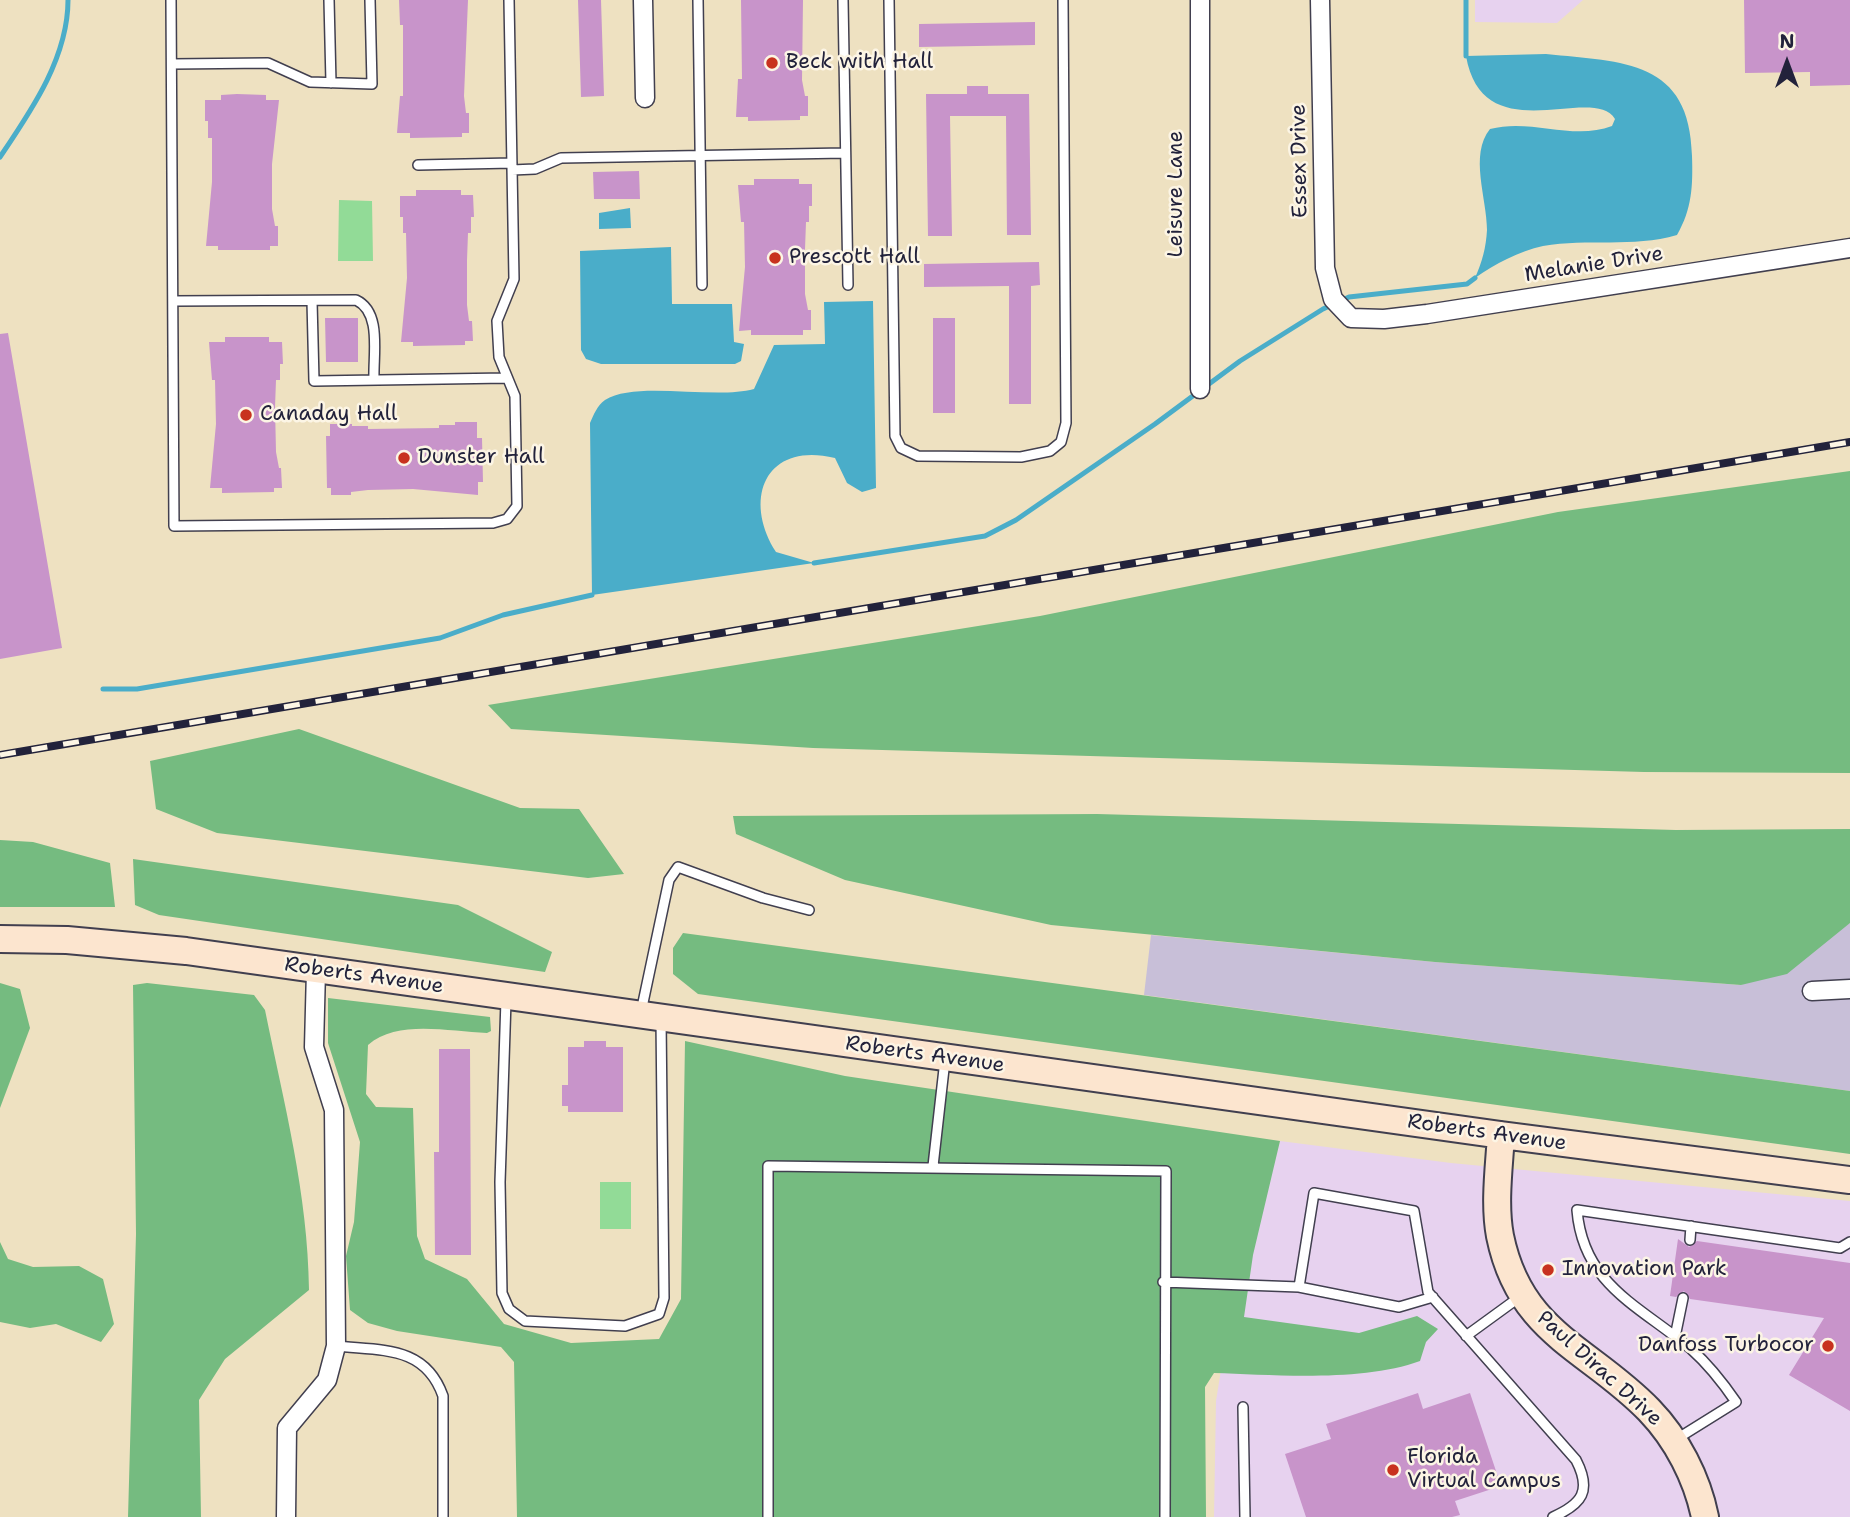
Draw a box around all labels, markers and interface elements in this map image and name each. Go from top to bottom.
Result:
north arrow [1752,28,1822,98]
text: N [1779,29,1795,54]
place label: Beck with Hall [786,50,933,76]
marker: Beck with Hall [764,55,780,71]
street label: Essex Drive [1286,104,1314,218]
street label: Leisure Lane [1164,131,1190,257]
street label: Melanie Drive [1523,242,1665,288]
place label: Prescott Hall [789,245,920,271]
marker: Prescott Hall [767,250,783,266]
place label: Canaday Hall [260,402,397,428]
marker: Canaday Hall [238,407,254,423]
place label: Dunster Hall [418,445,544,471]
marker: Dunster Hall [396,450,412,466]
street label: Roberts Avenue [283,952,445,1000]
street label: Roberts Avenue [844,1031,1006,1079]
street label: Roberts Avenue [1406,1109,1568,1157]
place label: Innovation Park [1562,1257,1727,1283]
marker: Innovation Park [1540,1262,1556,1278]
street label: Paul Dirac Drive [1531,1306,1667,1432]
place label: Danfoss Turbocor [1638,1333,1814,1359]
marker: Danfoss Turbocor [1820,1338,1836,1354]
place label: Florida Virtual Campus [1407,1445,1561,1495]
marker: Florida Virtual Campus [1385,1462,1401,1478]

